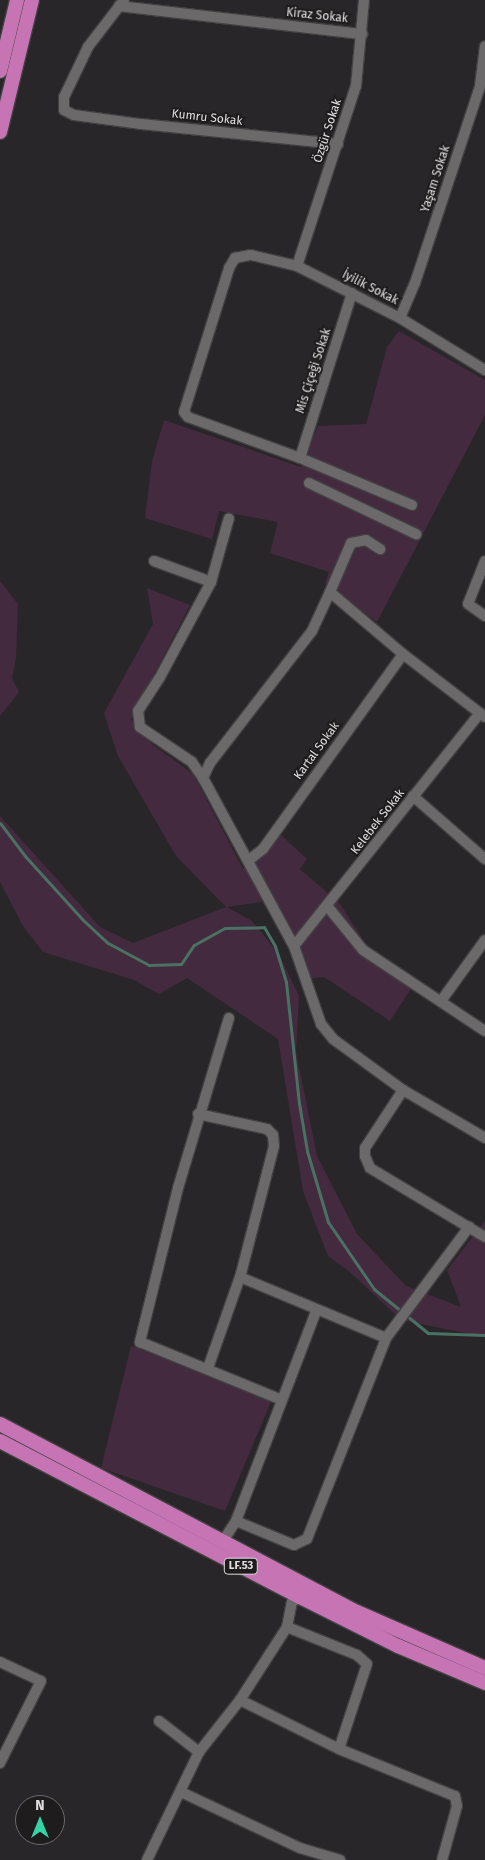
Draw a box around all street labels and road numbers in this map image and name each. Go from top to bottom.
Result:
street label: Kiraz Sokak [286,6,348,26]
street label: Özgür Sokak [311,97,345,165]
street label: Kumru Sokak [171,107,243,129]
street label: Yaşam Sokak [418,144,454,214]
street label: İyilik Sokak [339,268,401,308]
street label: Mis Çiçeği Sokak [293,327,335,415]
street label: Kartal Sokak [291,719,343,783]
street label: Kelebek Sokak [348,787,408,857]
road number: LF.53 [224,1558,258,1574]

